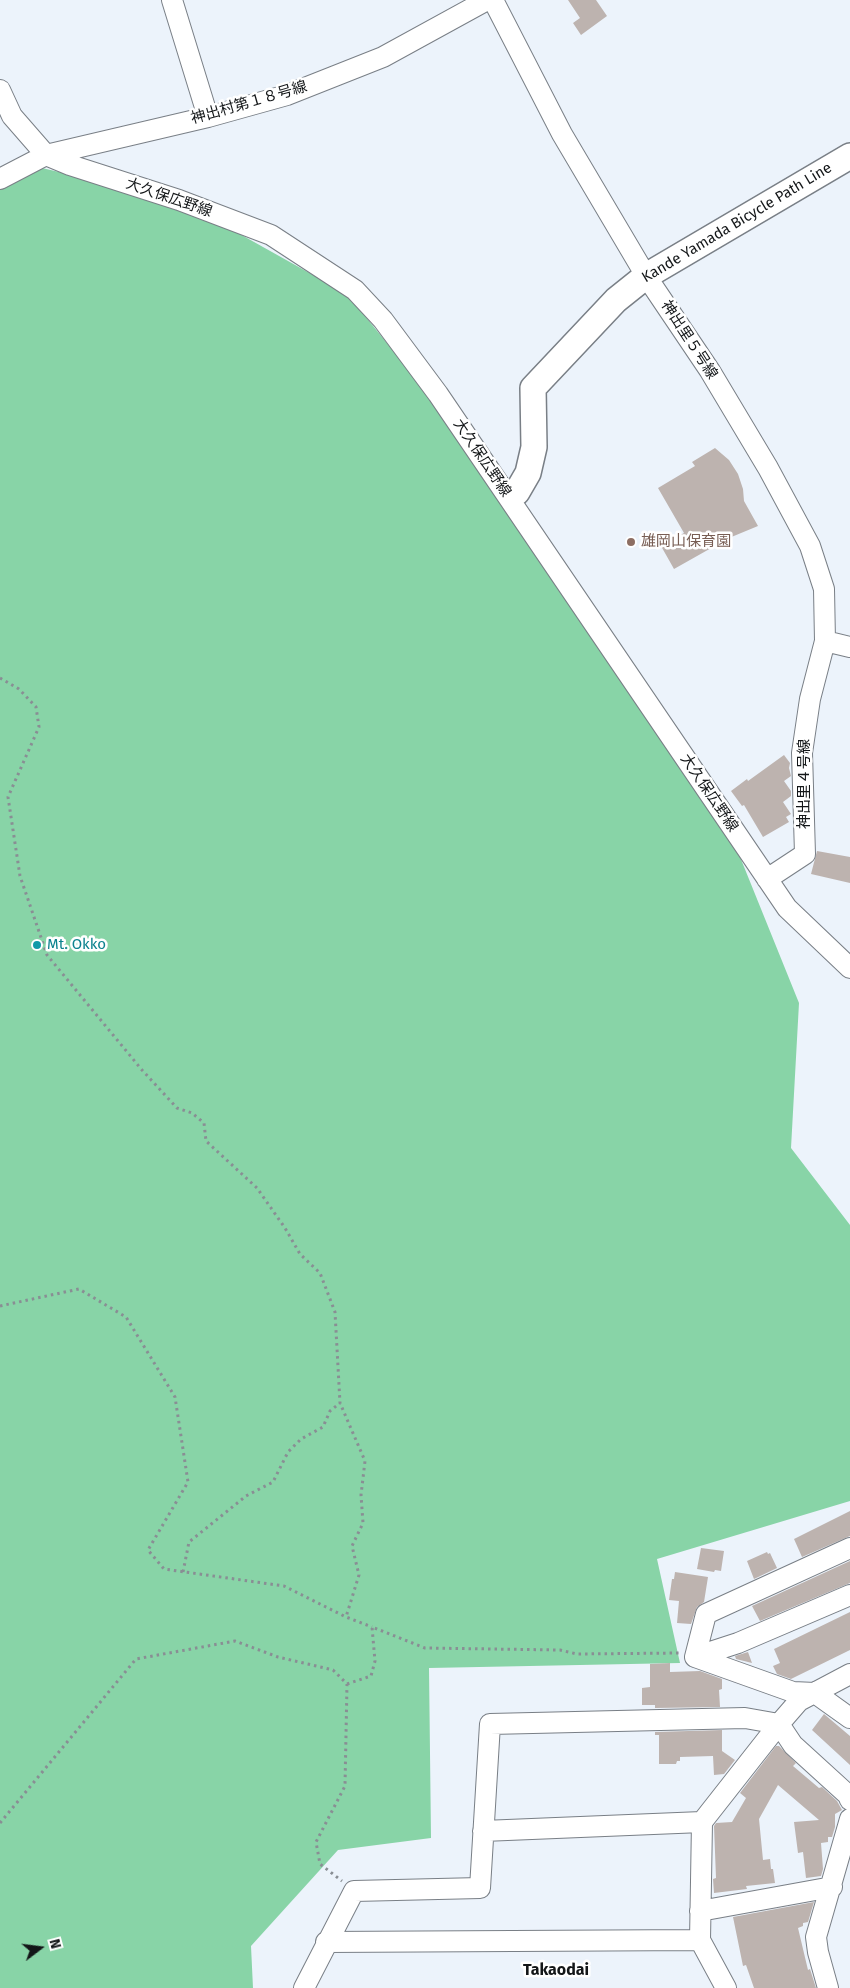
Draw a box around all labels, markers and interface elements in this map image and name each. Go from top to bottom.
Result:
street label: 神出村第１８号線 [189,78,309,128]
street label: Kande Yamada Bicycle Path Line [639,159,835,287]
street label: 大久保広野線 [124,175,214,221]
street label: 神出里５号線 [657,297,721,383]
street label: 大久保広野線 [449,416,515,500]
place label: 雄岡山保育園 [641,533,731,551]
marker: 雄岡山保育園 [625,536,637,548]
street label: 神出里４号線 [796,739,814,829]
street label: 大久保広野線 [676,751,742,835]
place label: Mt. Okko [47,936,106,954]
marker: Mt. Okko [31,939,43,951]
north arrow [15,1923,65,1973]
text: N [46,1937,64,1951]
district label: Takaodai [523,1961,589,1981]

